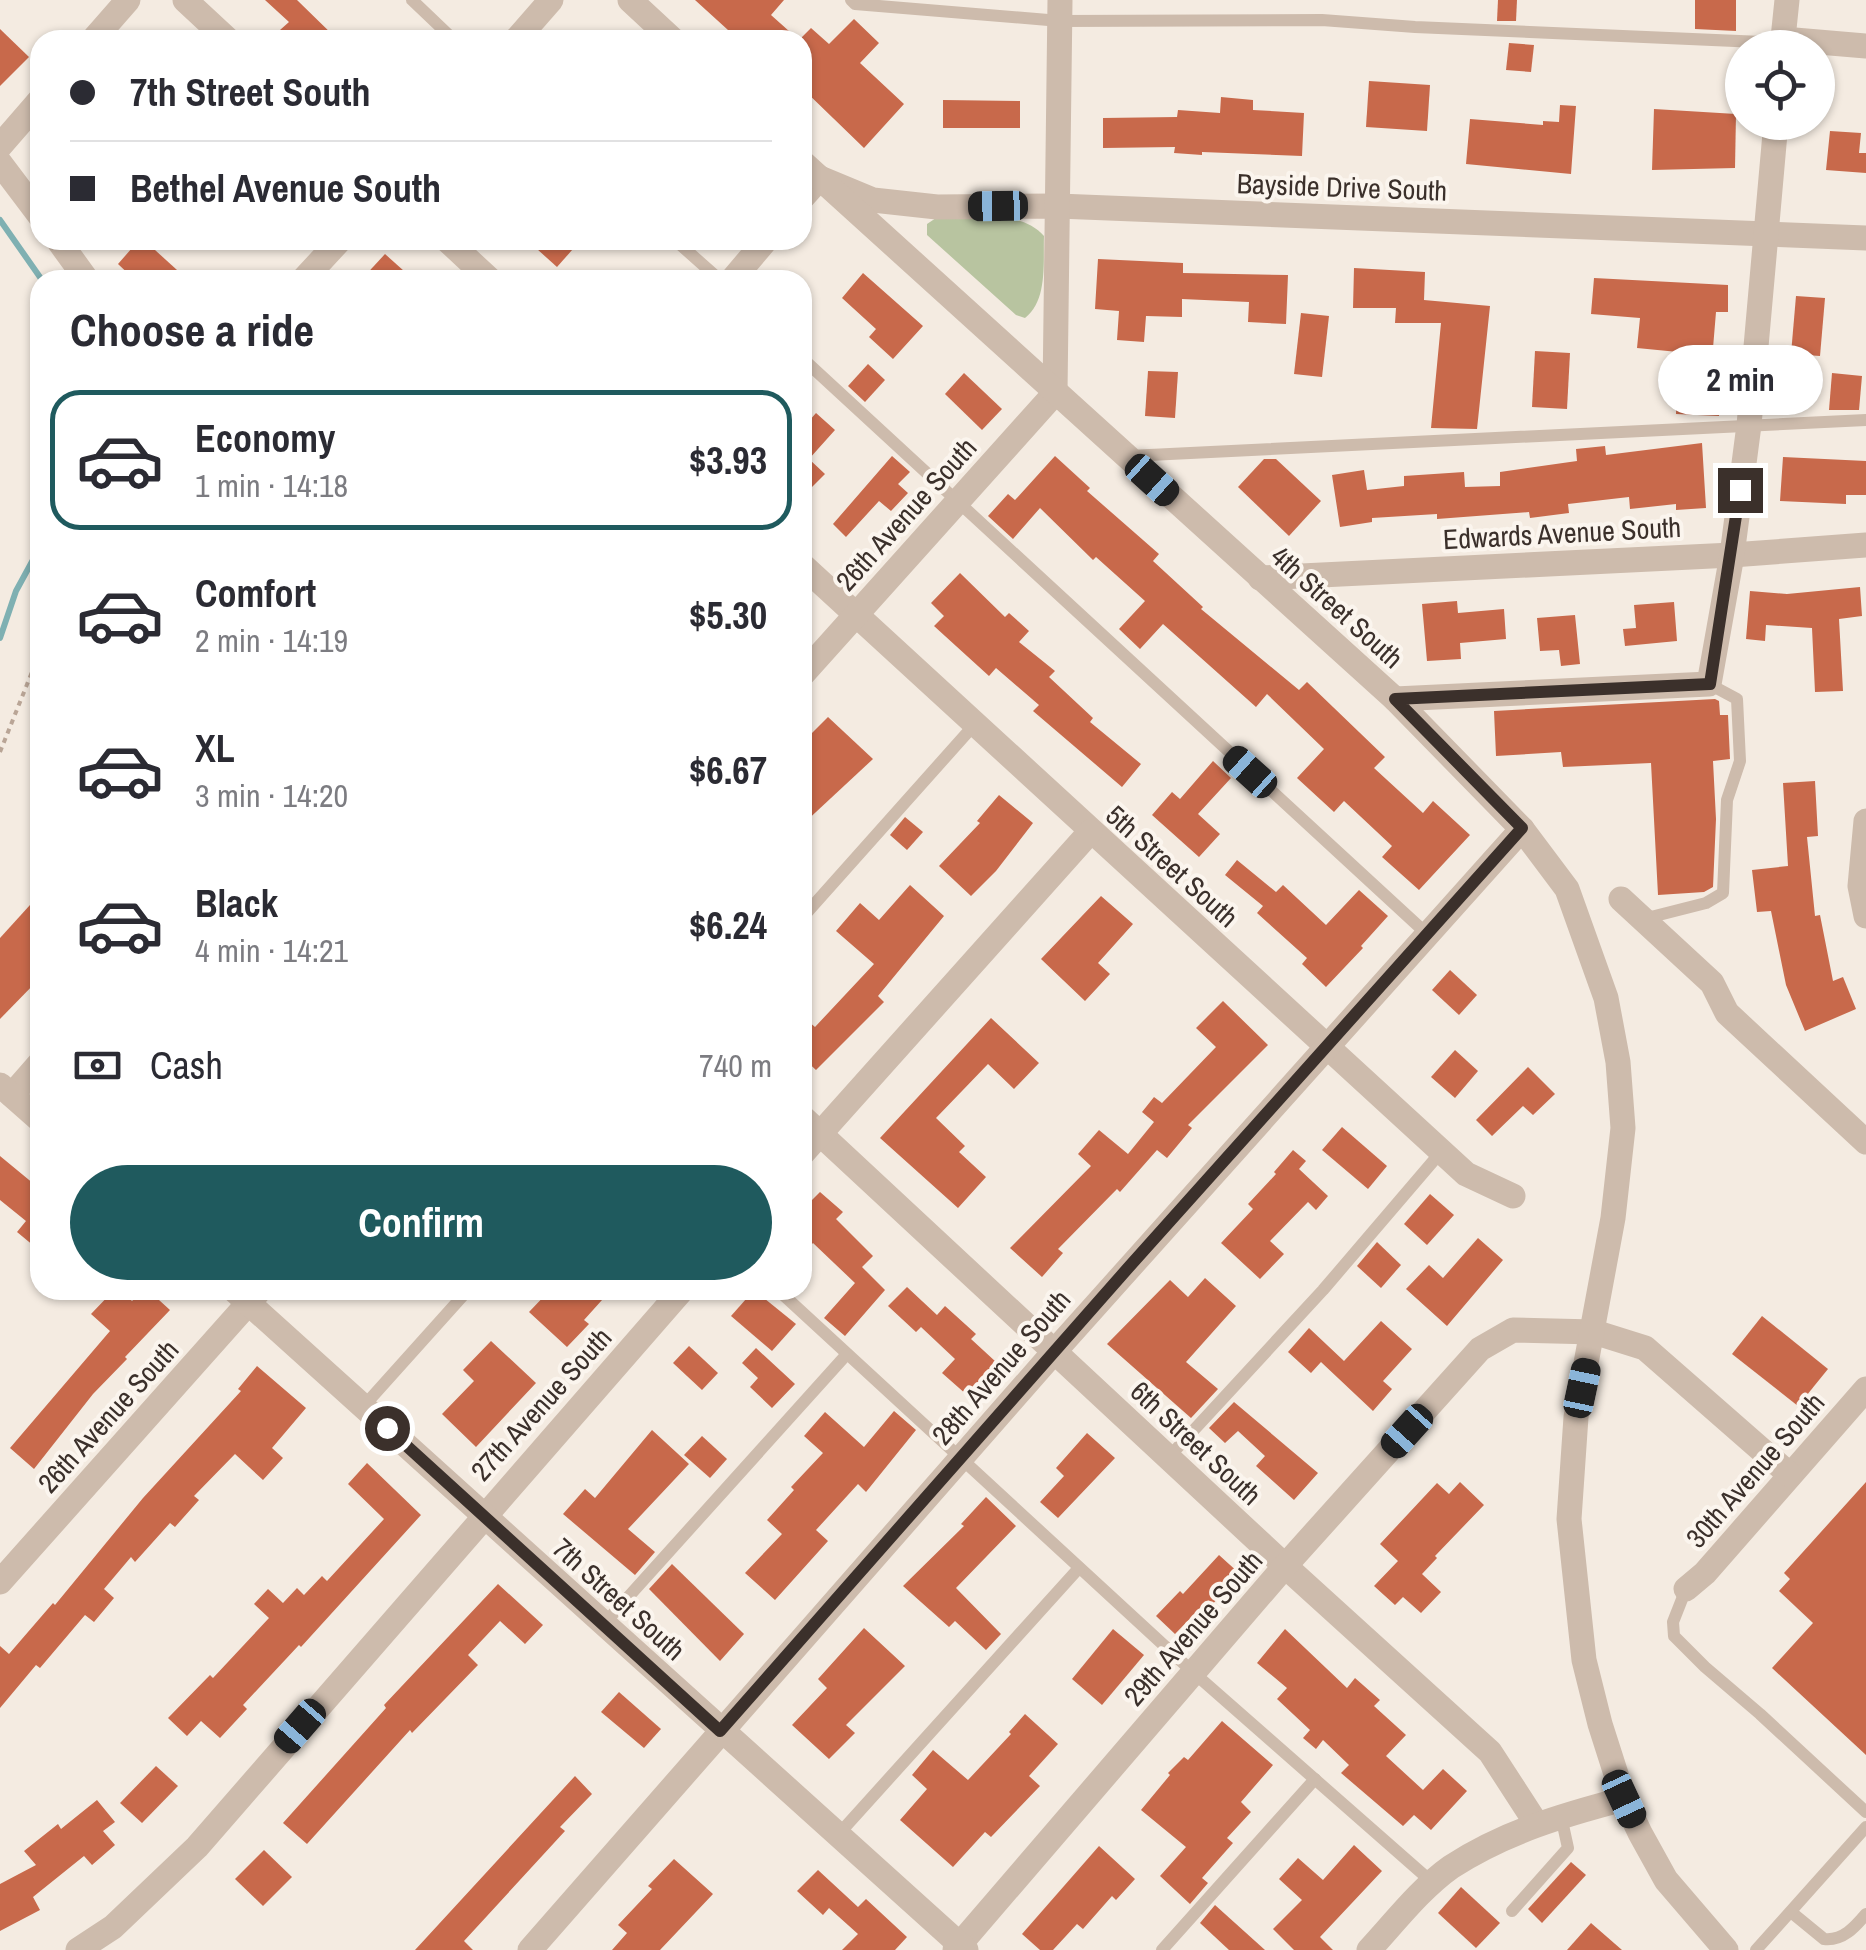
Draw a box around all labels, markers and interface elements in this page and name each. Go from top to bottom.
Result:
map controls [1725,30,1835,140]
button: locate [1725,30,1835,140]
text: 7th Street South [130,67,371,118]
text: Bethel Avenue South [130,163,441,214]
street label: Bayside Drive South [1236,164,1448,210]
car [968,190,1028,222]
text: Choose a ride [70,299,314,360]
callout: 2 min [1658,345,1822,415]
text: 2 min [1706,358,1775,401]
text: Economy [195,413,335,464]
icon: car [75,415,165,505]
street label: 26th Avenue South [827,429,985,599]
text: $3.93 [689,435,767,486]
car [1120,449,1184,511]
text: 1 min · 14:18 [195,464,348,507]
route end [1718,468,1763,513]
street label: Edwards Avenue South [1442,508,1682,558]
street label: 4th Street South [1263,537,1411,677]
text: Comfort [195,568,316,619]
icon: car [75,570,165,660]
text: $5.30 [689,590,767,641]
text: 2 min · 14:19 [195,619,348,662]
text: XL [195,723,235,774]
icon: car [75,725,165,815]
car [1218,741,1282,803]
text: $6.67 [689,745,767,796]
text: 3 min · 14:20 [195,774,348,817]
street label: 5th Street South [1098,796,1246,936]
text: Black [195,878,278,929]
icon: car [75,880,165,970]
text: $6.24 [689,900,767,951]
text: 4 min · 14:21 [195,929,348,972]
icon: cash [70,1038,125,1093]
text: Cash [150,1040,223,1091]
text: 740 m [699,1044,772,1087]
button: Confirm [70,1165,772,1280]
street label: 28th Avenue South [923,1281,1079,1453]
street label: 27th Avenue South [462,1319,620,1489]
street label: 26th Avenue South [29,1331,187,1501]
car [1561,1356,1603,1420]
street label: 6th Street South [1122,1373,1270,1513]
street label: 30th Avenue South [1677,1384,1833,1556]
car [1376,1399,1438,1463]
route start [365,1406,410,1451]
street label: 7th Street South [545,1529,693,1669]
street label: 29th Avenue South [1115,1542,1271,1714]
car [269,1694,331,1758]
car [1598,1765,1650,1833]

